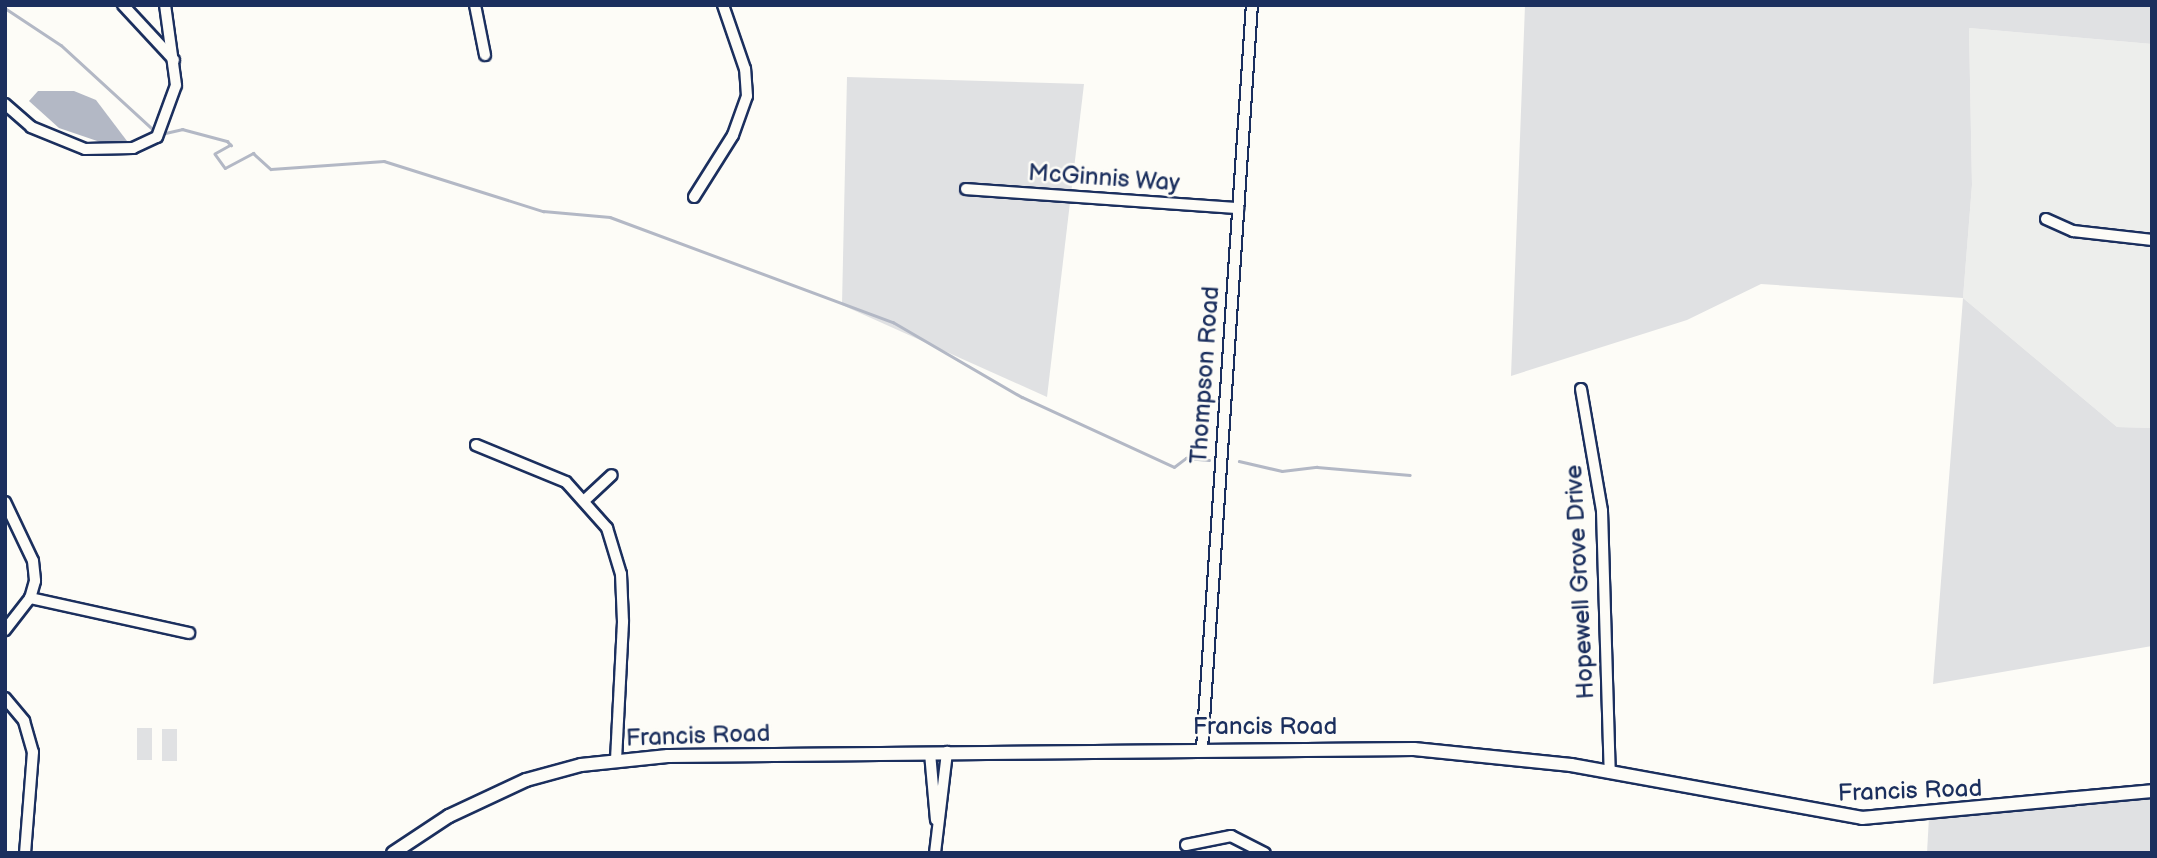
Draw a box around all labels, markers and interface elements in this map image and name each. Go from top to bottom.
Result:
street label: McGinnis Way [1027,158,1181,198]
street label: Thompson Road [1184,285,1226,465]
street label: Hopewell Grove Drive [1559,464,1601,700]
street label: Francis Road [1193,713,1337,741]
street label: Francis Road [625,719,771,753]
street label: Francis Road [1837,774,1983,808]

